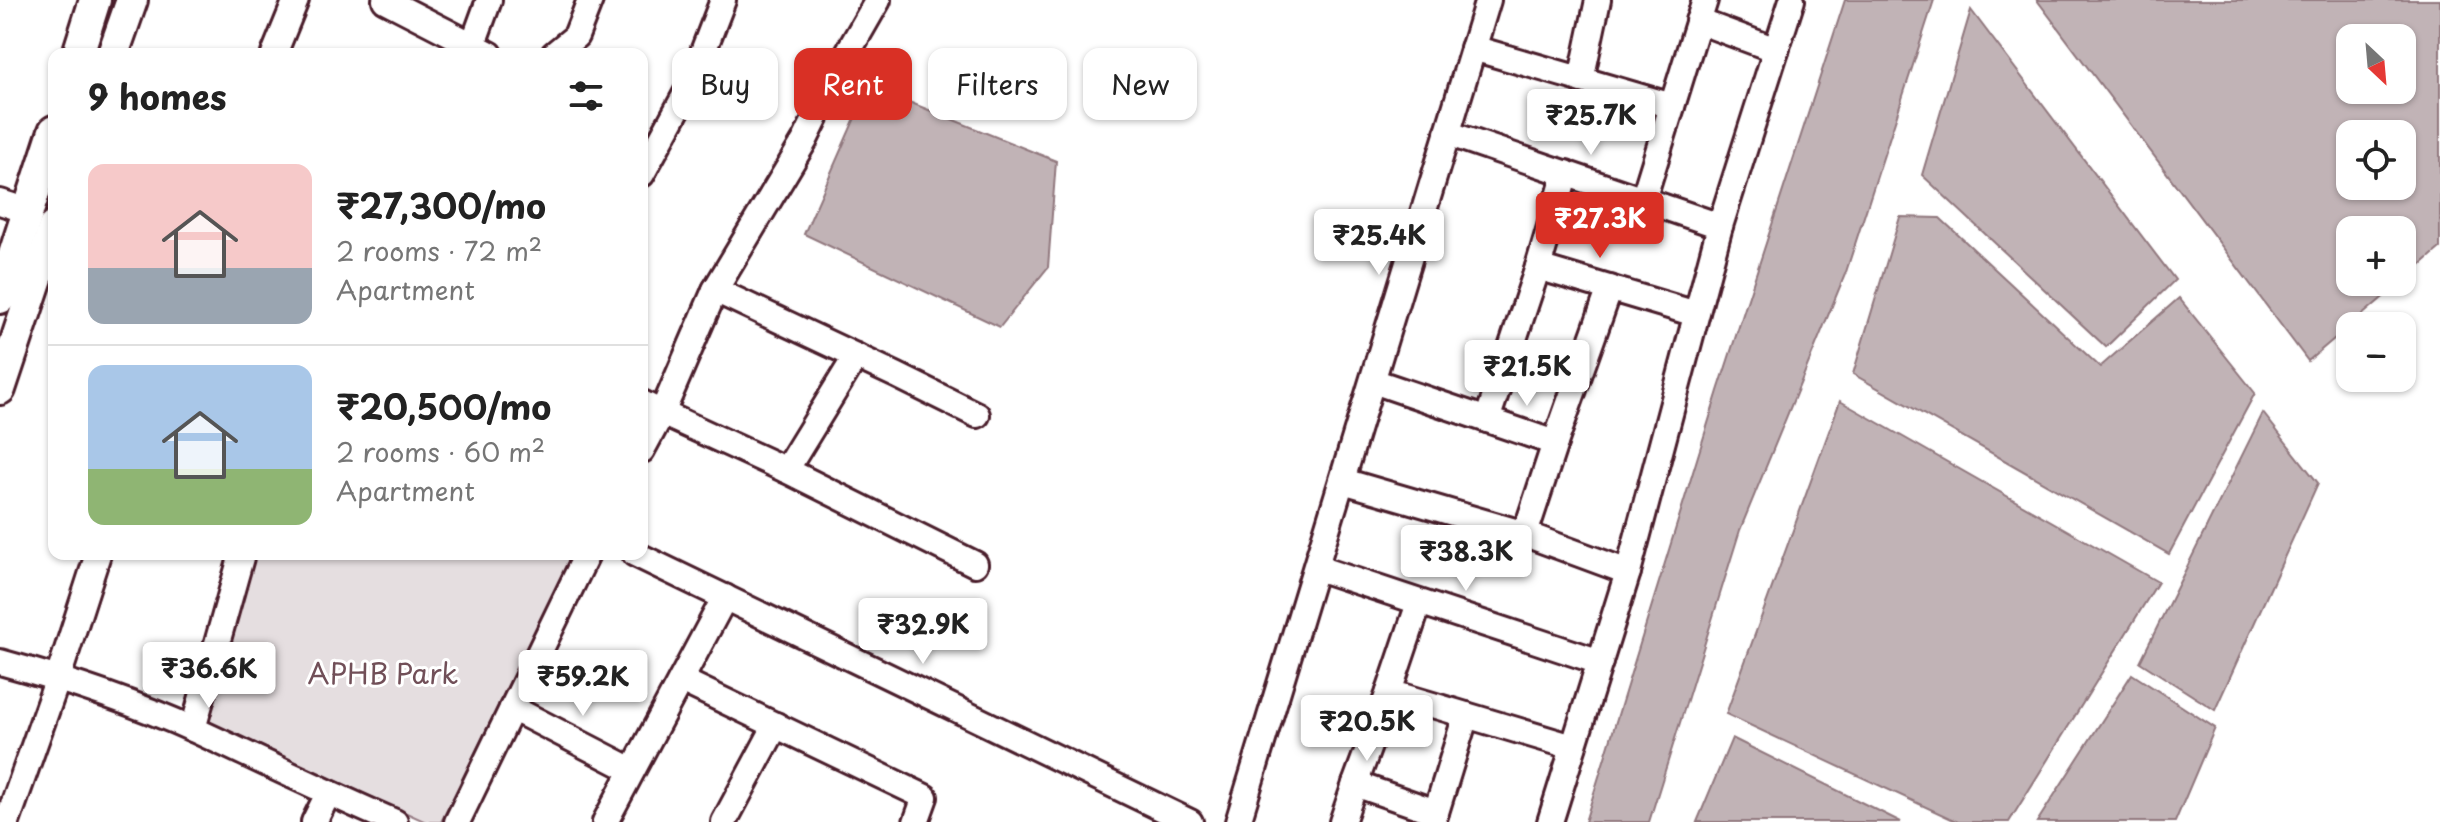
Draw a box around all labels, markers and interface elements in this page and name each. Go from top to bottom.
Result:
north arrow [2336,24,2416,104]
map controls [2336,24,2416,392]
chip: Buy [672,48,778,120]
chip: Rent [794,48,912,120]
chip: Filters [928,48,1067,120]
chip: New [1083,48,1197,120]
text: 9 homes [88,70,227,122]
icon: filters [564,74,608,118]
pin: ₹25.7K [1526,89,1656,157]
text: ₹25.7K [1545,95,1637,134]
button: locate [2336,120,2416,200]
text: ₹27,300/mo [336,179,546,231]
pin: ₹27.3K [1535,192,1665,260]
icon: home [152,196,248,292]
text: ₹27.3K [1554,198,1646,237]
pin: ₹25.4K [1314,209,1444,277]
text: ₹25.4K [1332,215,1426,254]
button: + [2336,216,2416,296]
text: 2 rooms · 72 m² [336,231,542,270]
text: Apartment [336,270,475,309]
button: − [2336,312,2416,392]
pin: ₹21.5K [1462,340,1592,408]
text: ₹21.5K [1483,346,1571,385]
text: ₹20,500/mo [336,380,551,432]
icon: home [152,397,248,493]
text: 2 rooms · 60 m² [336,432,545,471]
text: Apartment [336,471,475,510]
pin: ₹38.3K [1401,525,1531,593]
text: ₹38.3K [1419,531,1513,570]
pin: ₹32.9K [858,598,988,666]
text: ₹32.9K [876,604,970,643]
pin: ₹36.6K [144,642,274,710]
text: ₹36.6K [161,648,257,687]
pin: ₹59.2K [518,650,648,718]
park label: APHB Park [308,651,458,694]
text: ₹59.2K [537,656,629,695]
pin: ₹20.5K [1302,695,1432,763]
text: ₹20.5K [1319,701,1415,740]

